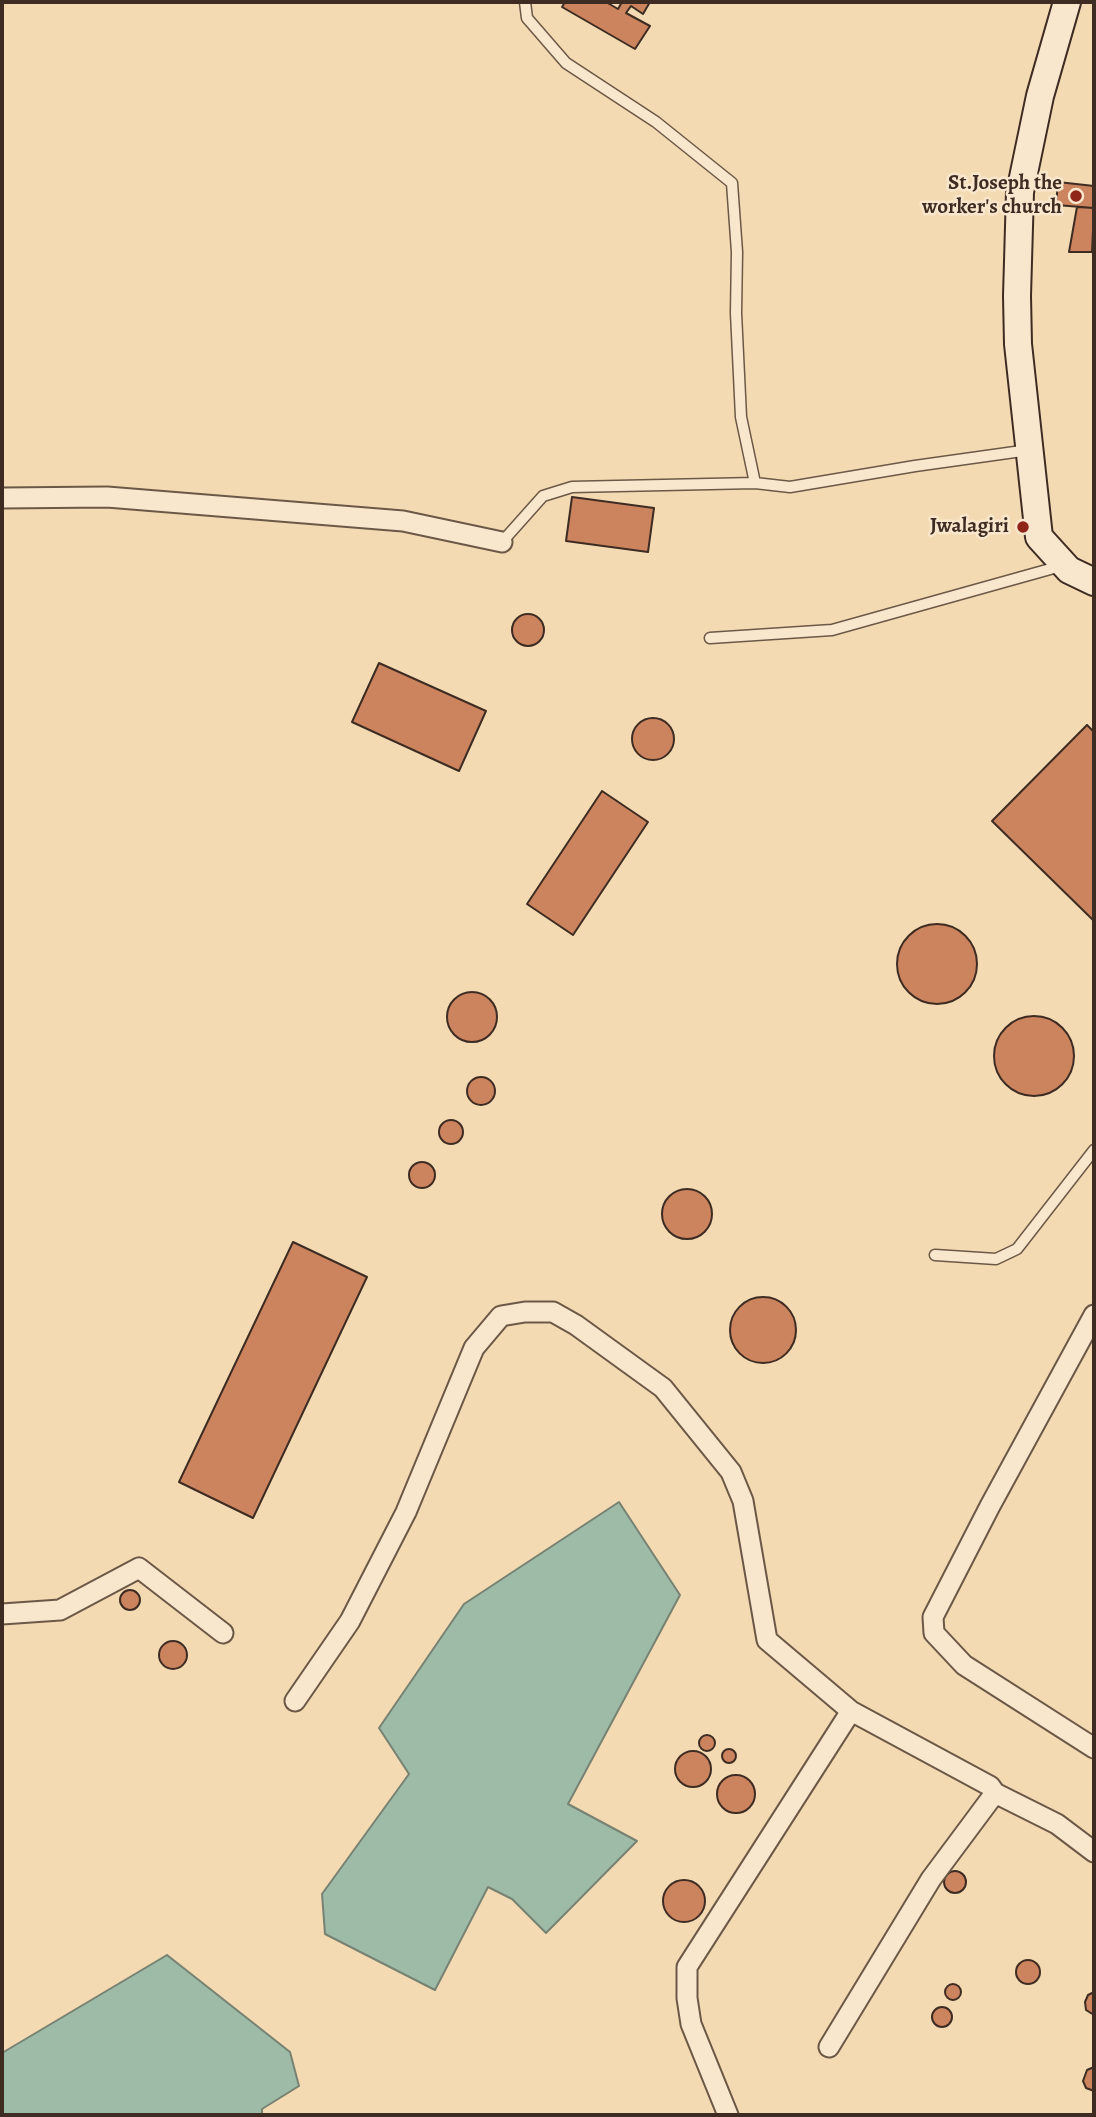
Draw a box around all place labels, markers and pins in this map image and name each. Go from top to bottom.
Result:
place label: St.Joseph the worker's church [922,171,1062,221]
marker: St.Joseph the worker's church [1068,188,1084,204]
place label: Jwalagiri [930,514,1009,540]
marker: Jwalagiri [1015,519,1031,535]

